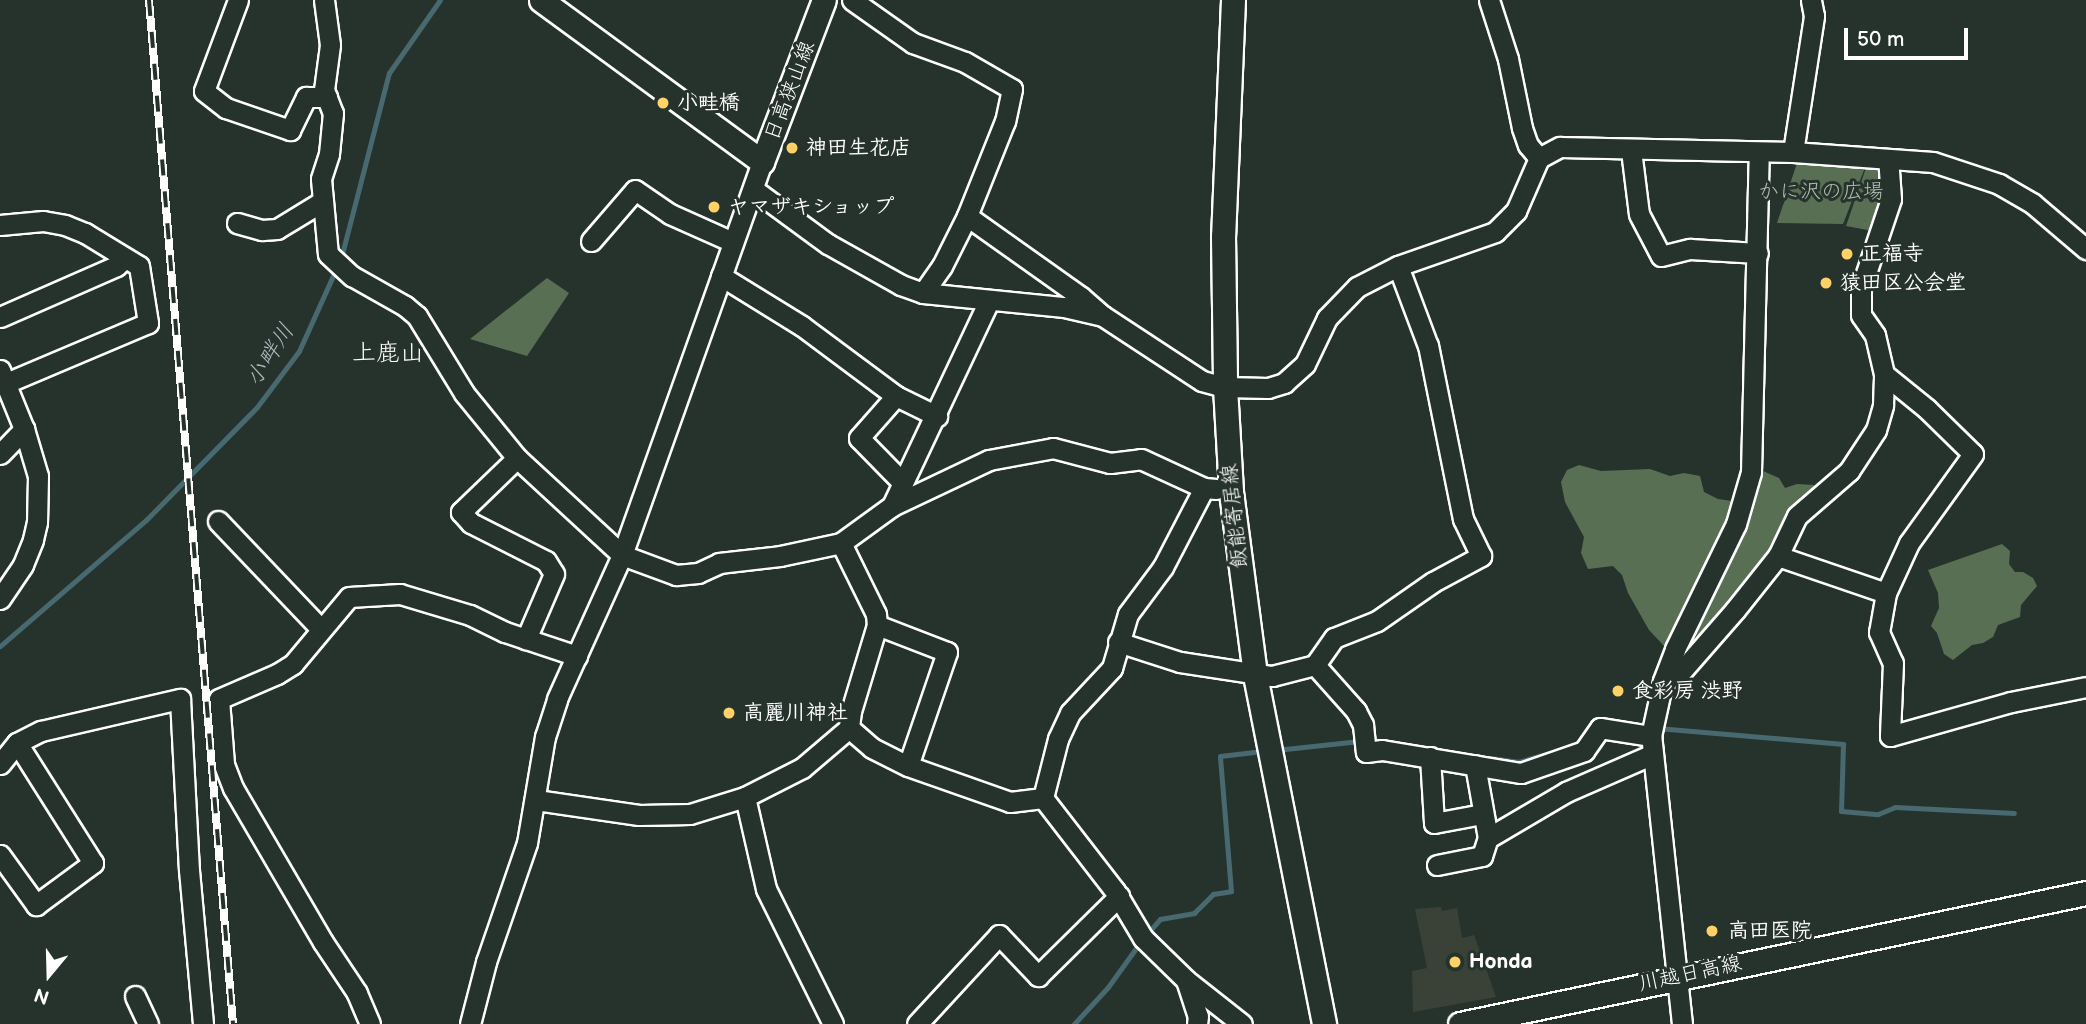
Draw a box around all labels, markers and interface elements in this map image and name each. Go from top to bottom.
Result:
scale bar [1848,14,1972,58]
text: 50 m [1857,27,1904,52]
street label: 日高狭山線 [759,37,821,145]
place label: 小畦橋 [677,90,740,116]
marker: 小畦橋 [655,95,671,111]
place label: 神田生花店 [806,135,911,161]
marker: 神田生花店 [784,140,800,156]
park label: かに沢の広場 [1758,179,1884,205]
place label: ヤマザキショップ [728,194,896,220]
marker: ヤマザキショップ [706,199,722,215]
place label: 正福寺 [1861,241,1924,267]
marker: 正福寺 [1839,246,1855,262]
place label: 猿田区公会堂 [1840,270,1966,296]
marker: 猿田区公会堂 [1818,275,1834,291]
water label: 小畔川 [240,319,300,391]
district label: 上鹿山 [352,339,424,367]
street label: 飯能寄居線 [1217,462,1253,570]
place label: 食彩房 渋野 [1632,678,1743,704]
marker: 食彩房 渋野 [1610,683,1626,699]
place label: 高麗川神社 [743,700,848,726]
marker: 高麗川神社 [721,705,737,721]
place label: 高田医院 [1728,918,1812,944]
marker: 高田医院 [1702,921,1722,941]
north arrow [14,940,84,1010]
place label: Honda [1469,949,1533,975]
street label: 川越日高線 [1636,951,1744,997]
marker: Honda [1447,954,1463,970]
text: N [32,982,52,1009]

